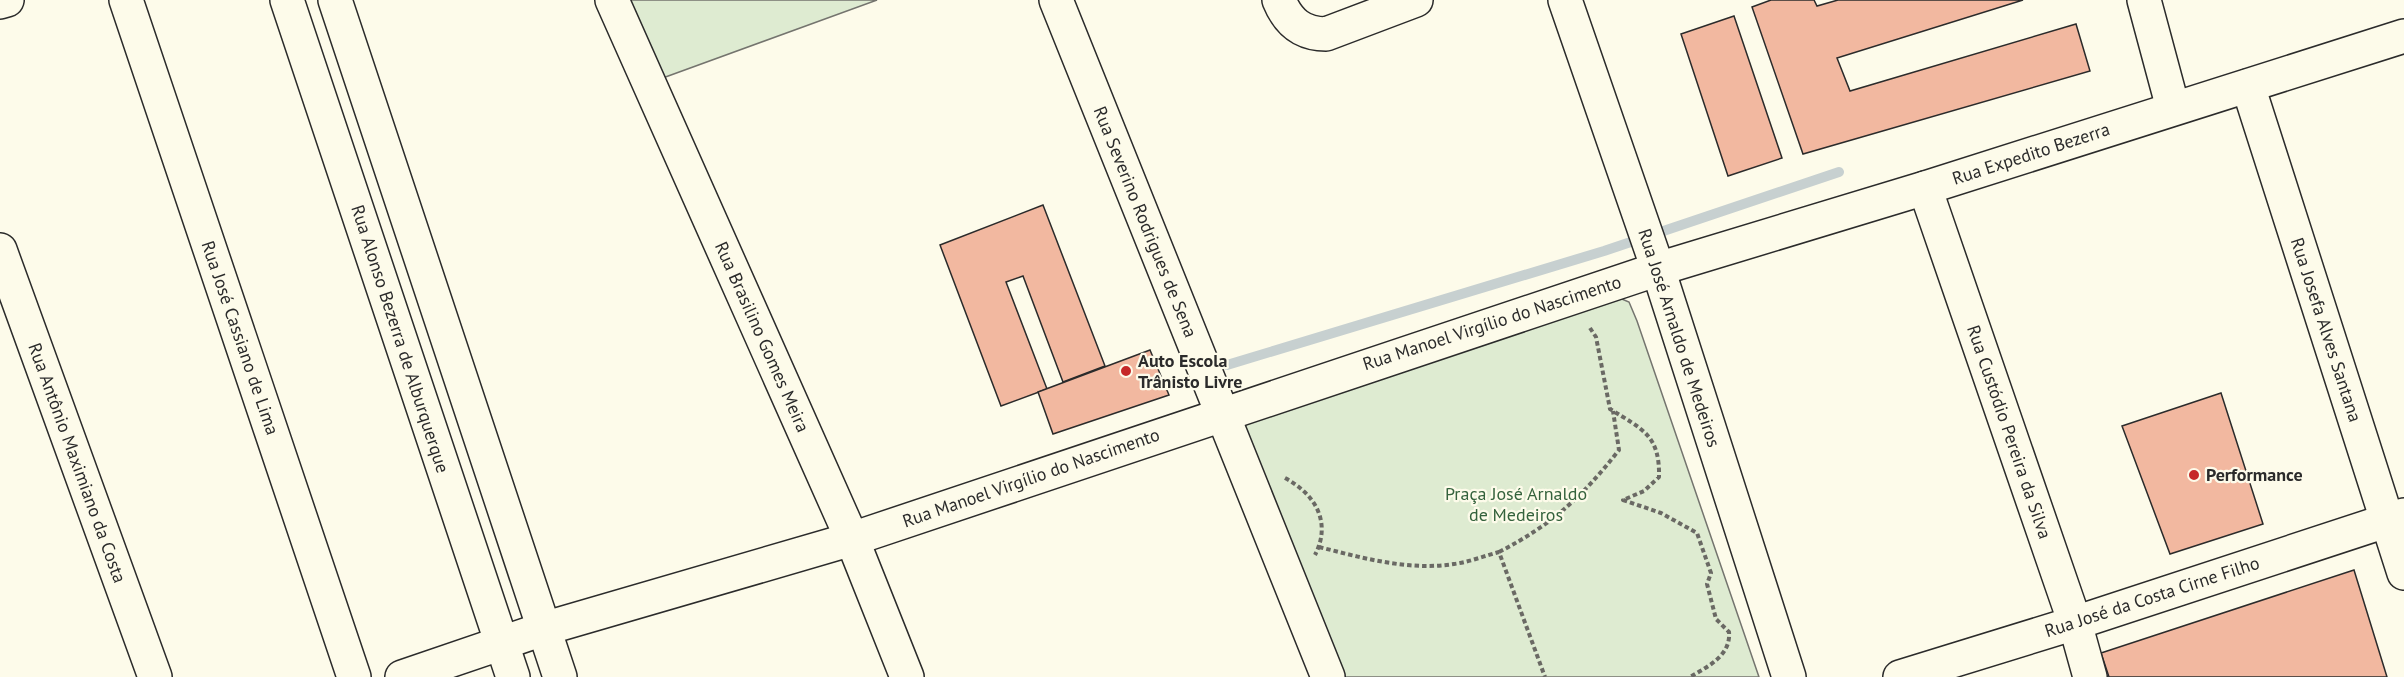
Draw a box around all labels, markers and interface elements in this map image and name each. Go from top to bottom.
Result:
street label: Rua Severino Rodrigues de Sena [1088,103,1202,341]
street label: Rua Expedito Bezerra [1949,117,2112,190]
street label: Rua Alonso Bezerra de Alburquerque [346,202,455,476]
street label: Rua José Arnaldo de Medeiros [1633,226,1726,450]
street label: Rua Josefa Alves Santana [2286,235,2367,425]
street label: Rua José Cassiano de Lima [196,238,285,438]
street label: Rua Brasilino Gomes Meira [710,238,815,436]
street label: Rua Manoel Virgílio do Nascimento [1360,270,1624,375]
street label: Rua Custódio Pereira da Silva [1962,322,2057,542]
street label: Rua Antônio Maximiano da Costa [23,340,132,586]
place label: Auto Escola Trânisto Livre [1138,349,1242,393]
marker: Auto Escola Trânisto Livre [1119,364,1133,378]
street label: Rua Manoel Virgílio do Nascimento [899,423,1162,532]
place label: Performance [2206,463,2303,486]
marker: Performance [2187,468,2201,482]
park label: Praça José Arnaldo de Medeiros [1445,482,1587,526]
street label: Rua José da Costa Cirne Filho [2042,551,2262,642]

